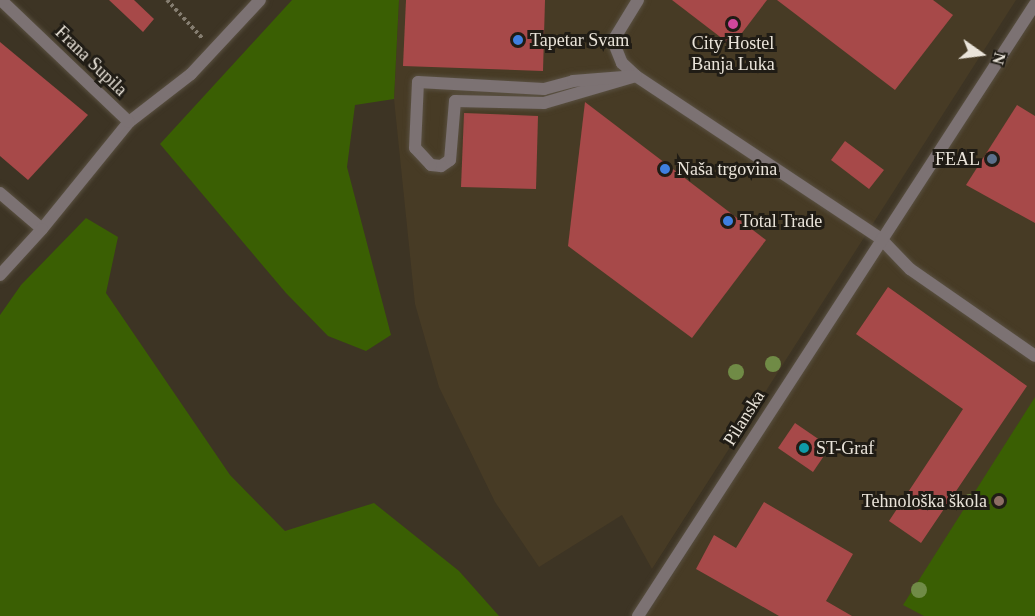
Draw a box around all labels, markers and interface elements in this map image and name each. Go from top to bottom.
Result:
marker: City Hostel Banja Luka [726,17,740,31]
street label: Frana Supila [51,21,131,101]
north arrow [951,24,1011,84]
place label: Tapetar Svam [530,29,629,51]
marker: Tapetar Svam [511,33,525,47]
place label: City Hostel Banja Luka [691,33,775,76]
text: N [989,51,1009,66]
place label: FEAL [935,148,980,170]
marker: FEAL [985,152,999,166]
place label: Naša trgovina [677,158,777,180]
marker: Naša trgovina [658,162,672,176]
place label: Total Trade [740,210,823,232]
marker: Total Trade [721,214,735,228]
street label: Pilanska [719,386,769,450]
place label: ST-Graf [816,437,874,459]
marker: ST-Graf [797,441,811,455]
place label: Tehnološka škola [862,490,987,512]
marker: Tehnološka škola [992,494,1006,508]

